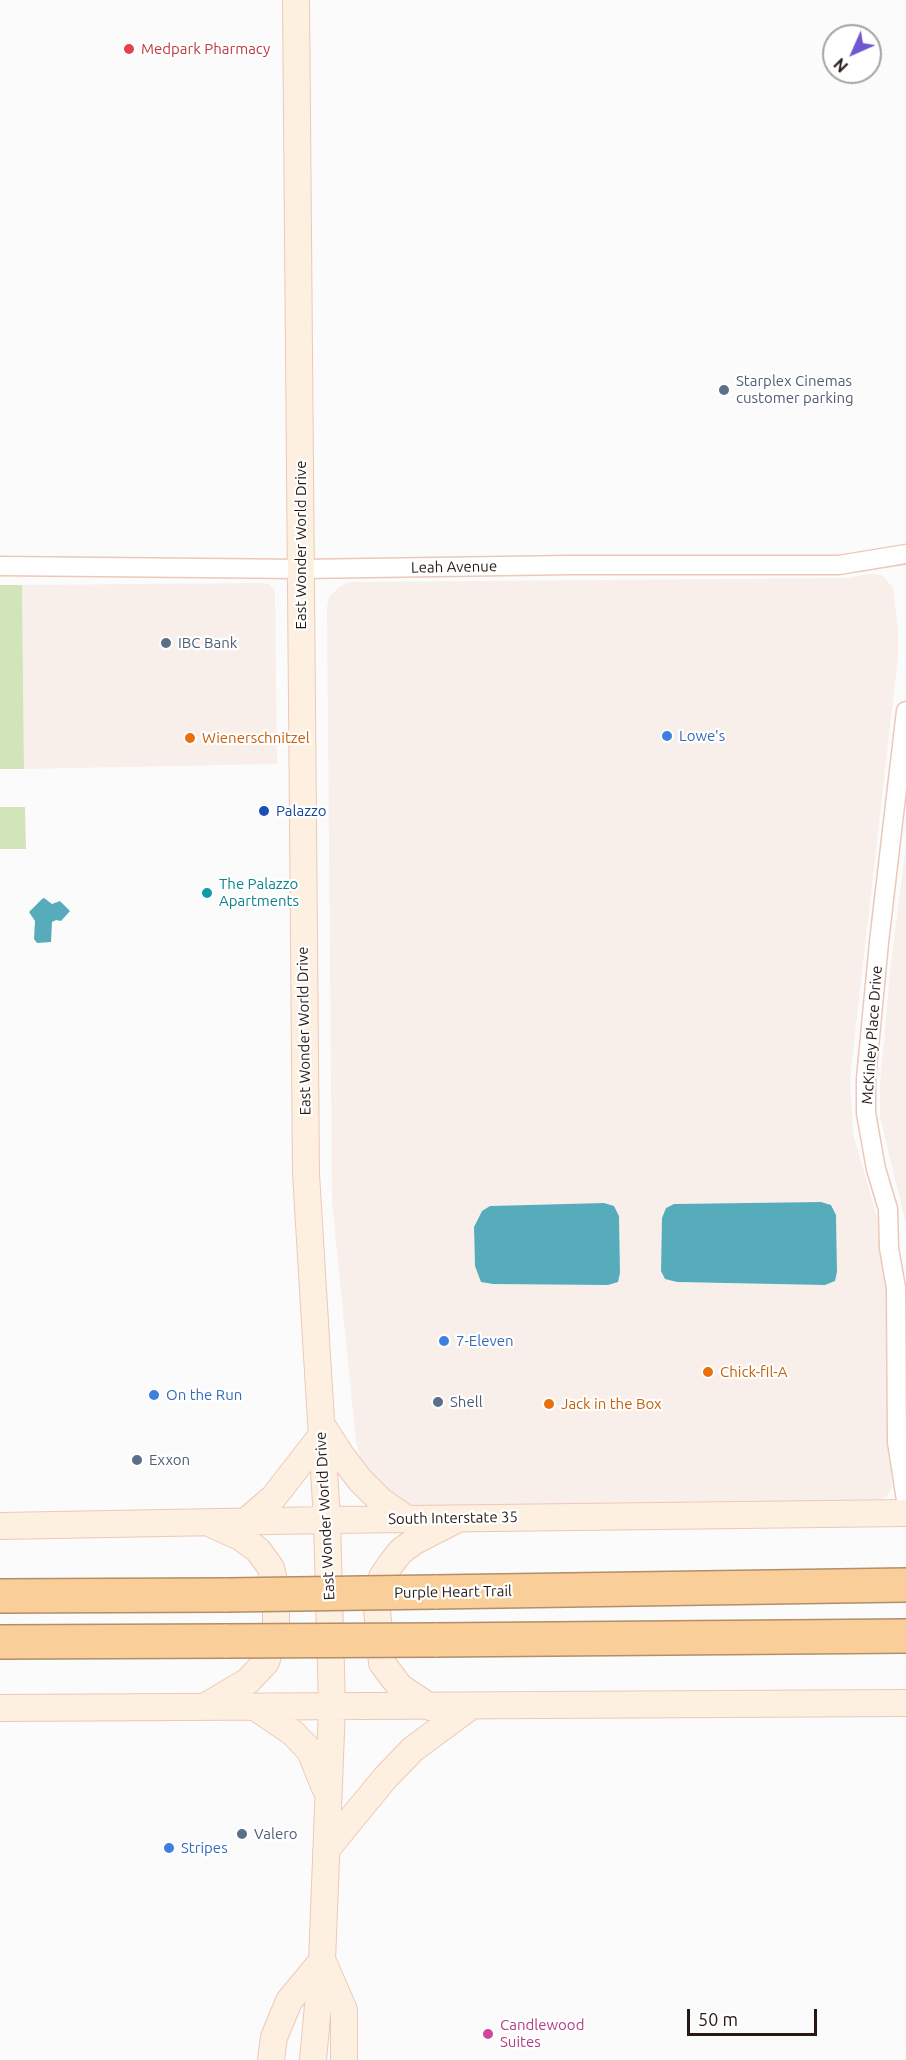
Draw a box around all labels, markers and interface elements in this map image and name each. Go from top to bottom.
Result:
north arrow [822,24,882,84]
place label: Medpark Pharmacy [141,40,270,58]
marker: Medpark Pharmacy [122,42,136,56]
text: N [830,55,851,76]
place label: Starplex Cinemas customer parking [736,372,854,407]
marker: Starplex Cinemas customer parking [717,383,731,397]
street label: East Wonder World Drive [292,461,310,629]
street label: Leah Avenue [411,557,497,577]
place label: IBC Bank [178,634,237,652]
marker: IBC Bank [159,636,173,650]
place label: Lowe's [679,727,725,745]
place label: Wienerschnitzel [202,729,310,747]
marker: Lowe's [660,729,674,743]
marker: Wienerschnitzel [183,731,197,745]
place label: Palazzo [276,802,327,820]
marker: Palazzo [257,804,271,818]
place label: The Palazzo Apartments [219,875,299,910]
marker: The Palazzo Apartments [200,886,214,900]
street label: East Wonder World Drive [294,946,314,1116]
street label: McKinley Place Drive [858,965,886,1105]
place label: 7-Eleven [456,1332,514,1350]
marker: 7-Eleven [437,1334,451,1348]
place label: Chick-fil-A [720,1363,787,1381]
marker: Chick-fil-A [701,1365,715,1379]
place label: On the Run [166,1386,242,1404]
marker: On the Run [147,1388,161,1402]
place label: Shell [450,1393,483,1411]
marker: Shell [431,1395,445,1409]
place label: Jack in the Box [561,1395,662,1413]
marker: Jack in the Box [542,1397,556,1411]
street label: East Wonder World Drive [312,1431,338,1601]
place label: Exxon [149,1451,190,1469]
marker: Exxon [130,1453,144,1467]
street label: South Interstate 35 [388,1508,518,1528]
street label: Purple Heart Trail [394,1582,512,1602]
place label: Valero [254,1825,298,1843]
marker: Valero [235,1827,249,1841]
place label: Stripes [181,1839,228,1857]
marker: Stripes [162,1841,176,1855]
scale bar [690,1997,820,2035]
text: 50 m [698,2009,738,2029]
place label: Candlewood Suites [500,2016,584,2051]
marker: Candlewood Suites [481,2027,495,2041]

